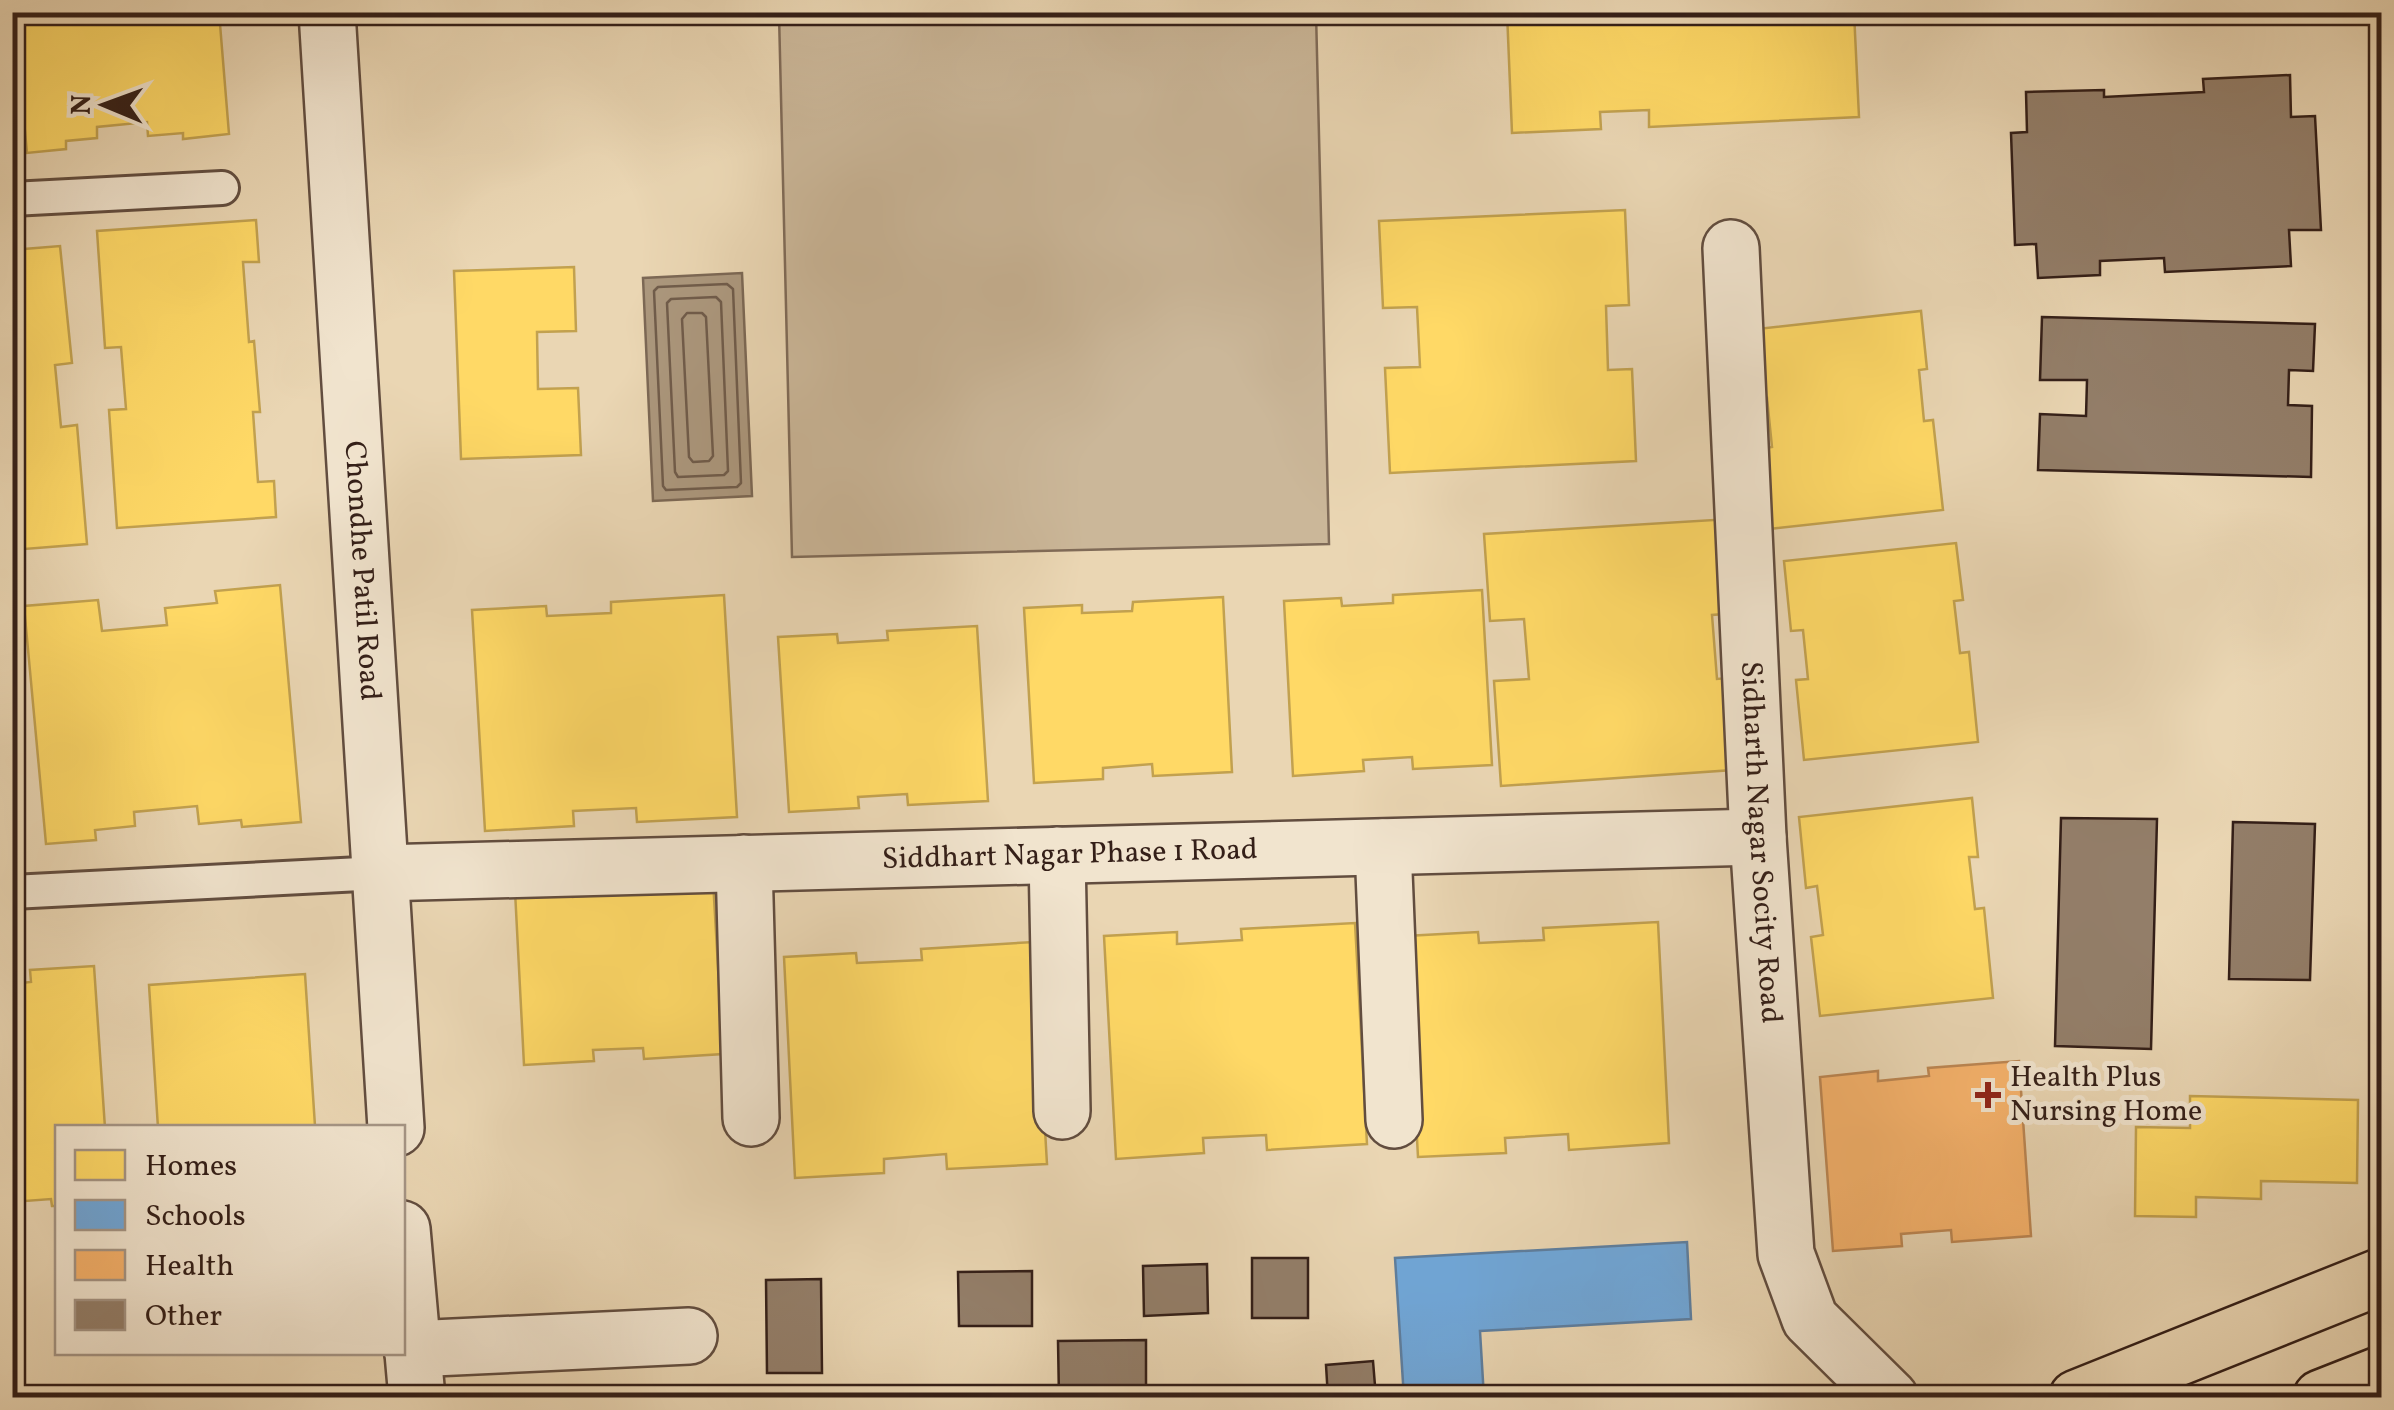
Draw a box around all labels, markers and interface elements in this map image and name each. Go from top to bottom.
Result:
north arrow [55,55,155,155]
text: N [63,94,102,115]
street label: Chondhe Patil Road [333,440,391,702]
street label: Sidharth Nagar Socity Road [1729,660,1791,1025]
street label: Siddhart Nagar Phase 1 Road [881,829,1258,881]
place label: Health Plus Nursing Home [2010,1057,2202,1133]
marker: Health Plus Nursing Home [1975,1082,2001,1108]
legend [55,1125,405,1355]
text: Homes [145,1146,237,1188]
text: Schools [145,1196,246,1238]
text: Health [145,1246,234,1288]
text: Other [145,1296,222,1338]

